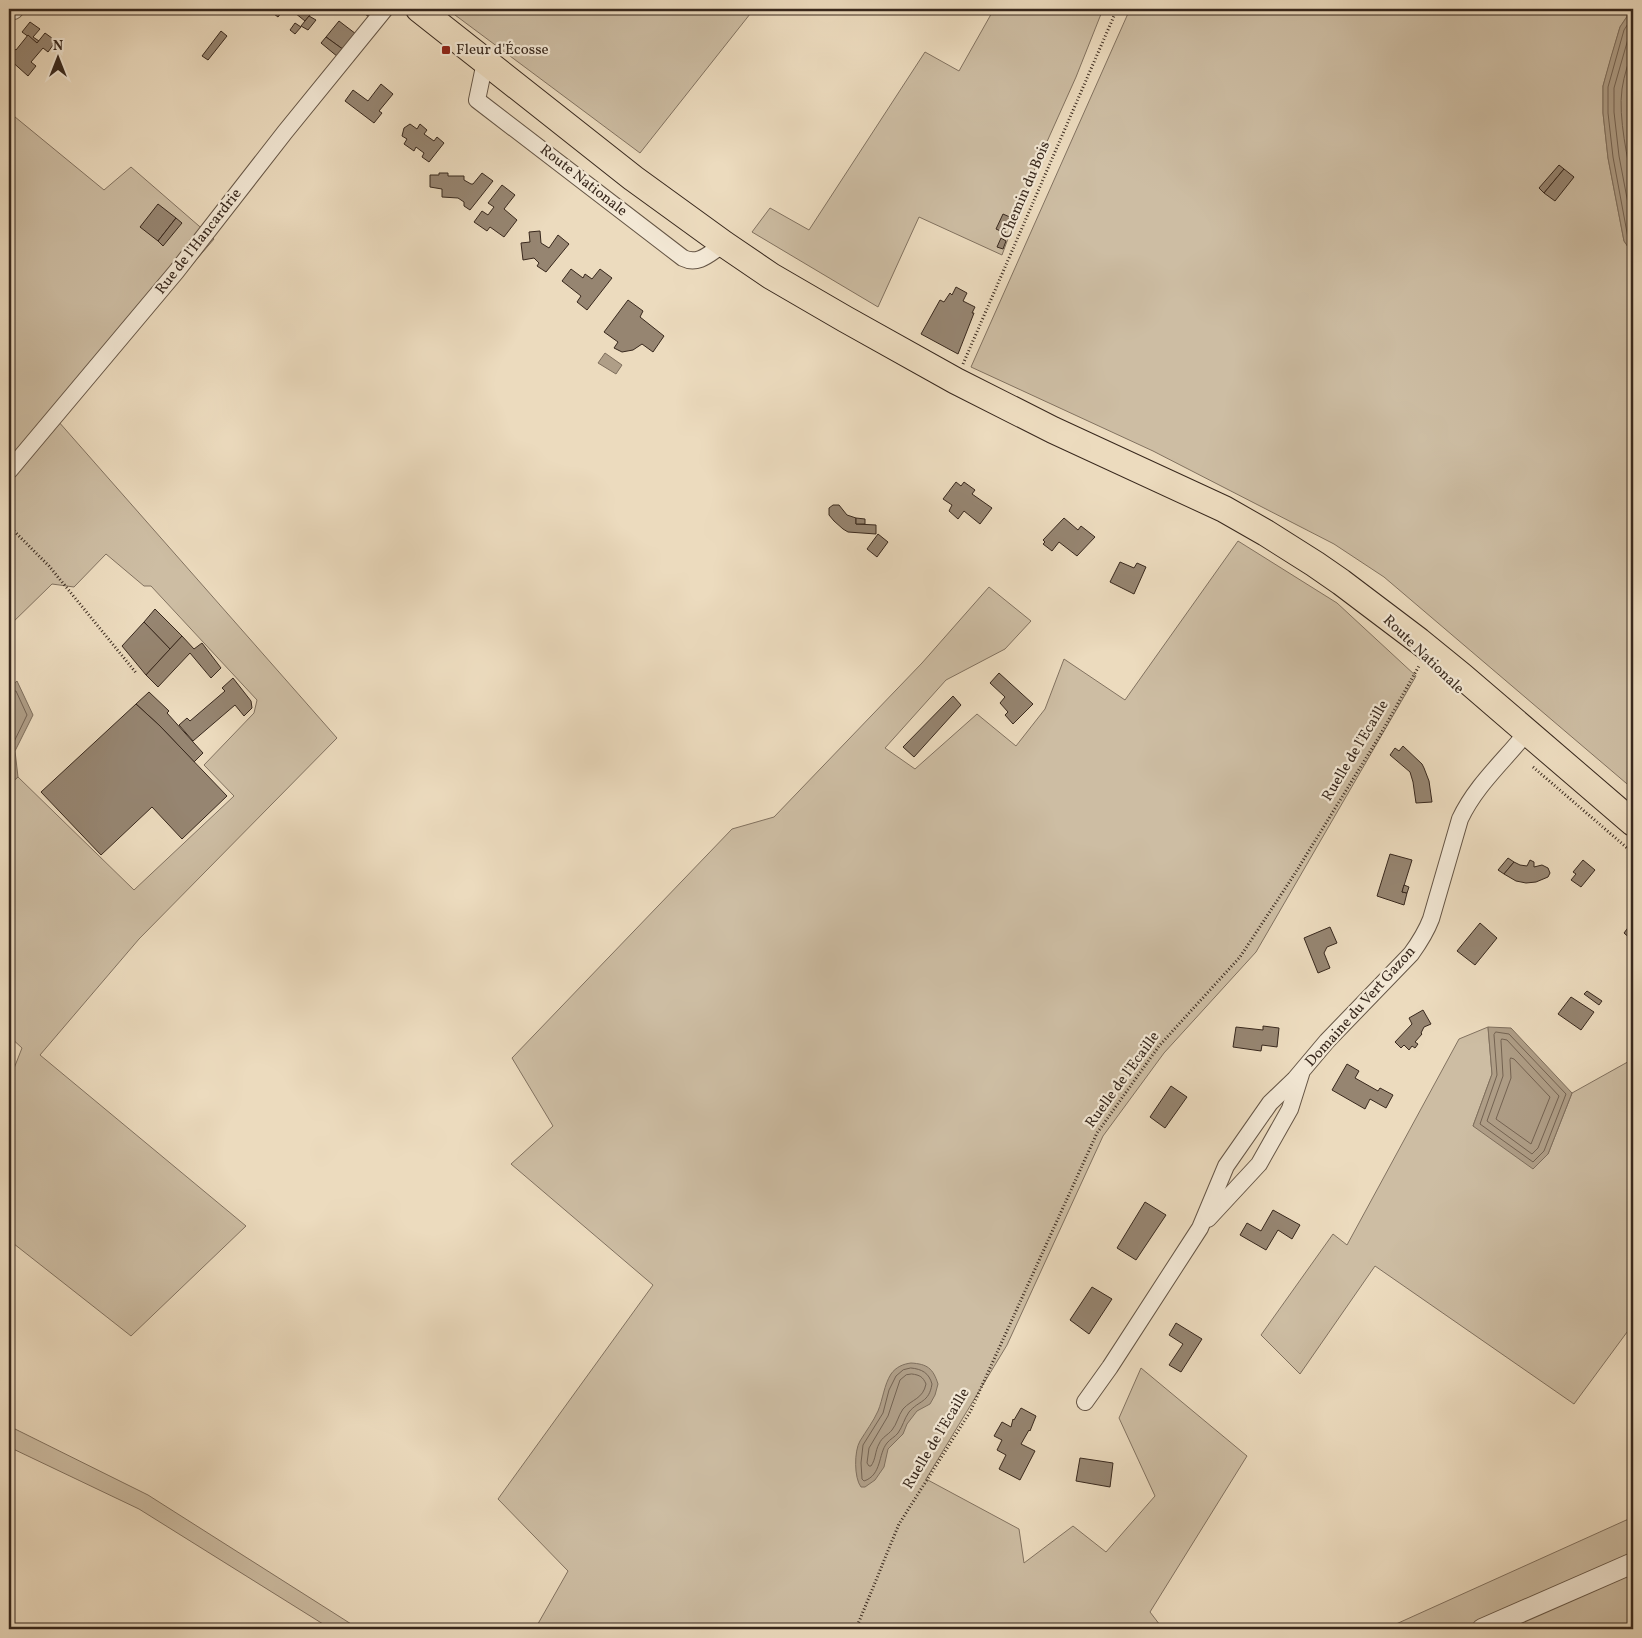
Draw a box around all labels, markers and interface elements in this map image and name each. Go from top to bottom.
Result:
north arrow [32,32,82,82]
text: N [53,37,63,56]
place label: Fleur d'Écosse [456,40,549,61]
marker: Fleur d'Écosse [440,44,452,56]
street label: Chemin du Bois [996,138,1056,242]
street label: Route Nationale [535,140,631,222]
street label: Rue de l'Hancardrie [151,185,247,299]
street label: Route Nationale [1378,611,1468,699]
street label: Ruelle de l'Ecaille [1317,696,1395,806]
street label: Domaine du Vert Gazon [1301,942,1421,1072]
street label: Ruelle de l'Ecaille [1081,1027,1165,1133]
street label: Ruelle de l'Ecaille [898,1384,976,1494]

